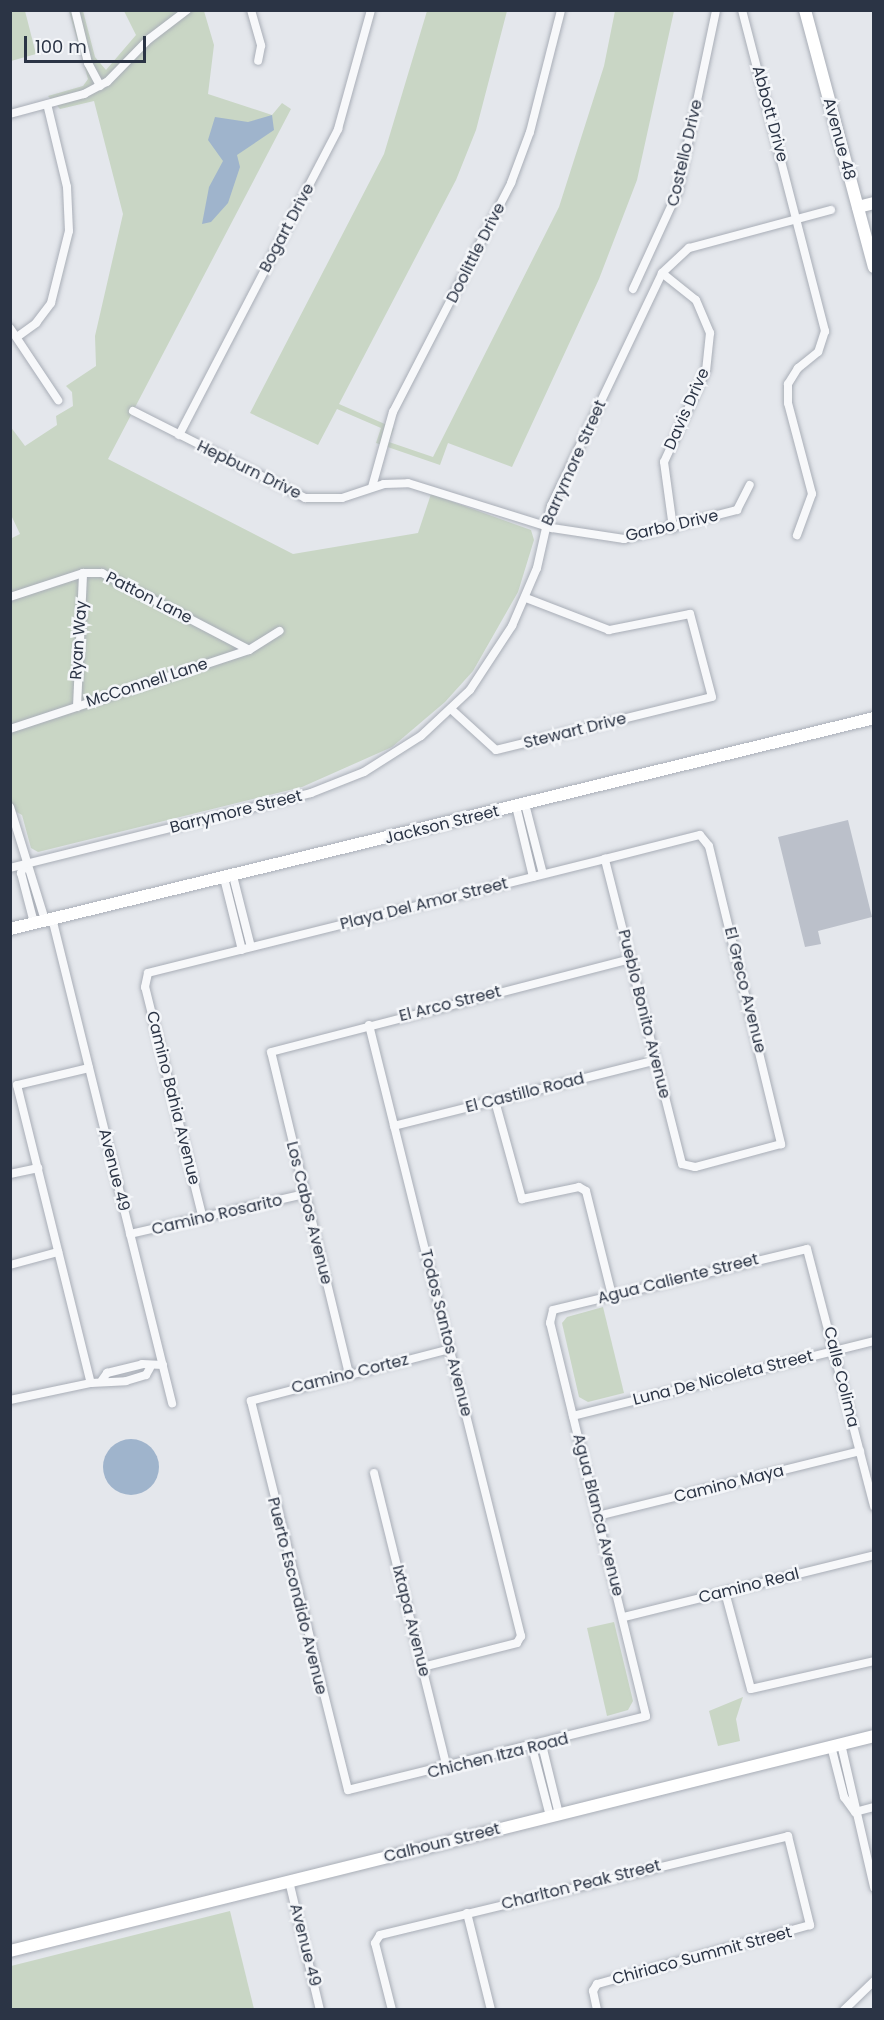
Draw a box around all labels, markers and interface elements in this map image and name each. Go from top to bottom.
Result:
scale bar [27,24,148,62]
text: 100 m [35,34,87,59]
street label: Abbott Drive [748,64,792,164]
street label: Avenue 48 [819,96,859,182]
street label: Costello Drive [663,98,707,208]
street label: Bogart Drive [256,180,318,276]
street label: Doolittle Drive [443,200,509,306]
street label: Davis Drive [660,365,714,453]
street label: Barrymore Street [538,397,610,529]
street label: Hepburn Drive [194,437,304,503]
street label: Garbo Drive [624,506,720,546]
street label: Patton Lane [103,568,195,628]
street label: Ryan Way [67,600,91,680]
street label: McConnell Lane [84,654,210,712]
street label: Stewart Drive [522,709,628,753]
street label: Barrymore Street [168,786,304,838]
street label: Jackson Street [383,802,501,848]
street label: Playa Del Amor Street [338,874,510,934]
street label: El Greco Avenue [720,925,770,1055]
street label: Pueblo Bonito Avenue [614,928,674,1100]
street label: El Arco Street [397,982,503,1026]
street label: Camino Bahia Avenue [142,1009,204,1187]
street label: El Castillo Road [464,1069,586,1117]
street label: Avenue 49 [94,1127,134,1213]
street label: Los Cabos Avenue [282,1140,336,1286]
street label: Camino Rosarito [150,1191,284,1239]
street label: Todos Santos Avenue [416,1247,476,1419]
street label: Agua Caliente Street [596,1250,760,1308]
street label: Calle Colima [819,1325,863,1429]
street label: Luna De Nicoleta Street [631,1346,815,1410]
street label: Camino Cortez [289,1350,411,1398]
street label: Agua Blanca Avenue [569,1432,627,1598]
street label: Camino Maya [672,1461,786,1507]
street label: Puerto Escondido Avenue [263,1495,331,1697]
street label: Ixtapa Avenue [388,1563,434,1679]
street label: Camino Real [697,1564,801,1608]
street label: Chichen Itza Road [426,1729,570,1783]
street label: Calhoun Street [382,1819,502,1867]
street label: Charlton Peak Street [499,1856,663,1914]
street label: Avenue 49 [285,1902,325,1988]
street label: Chiriaco Summit Street [610,1923,794,1989]

